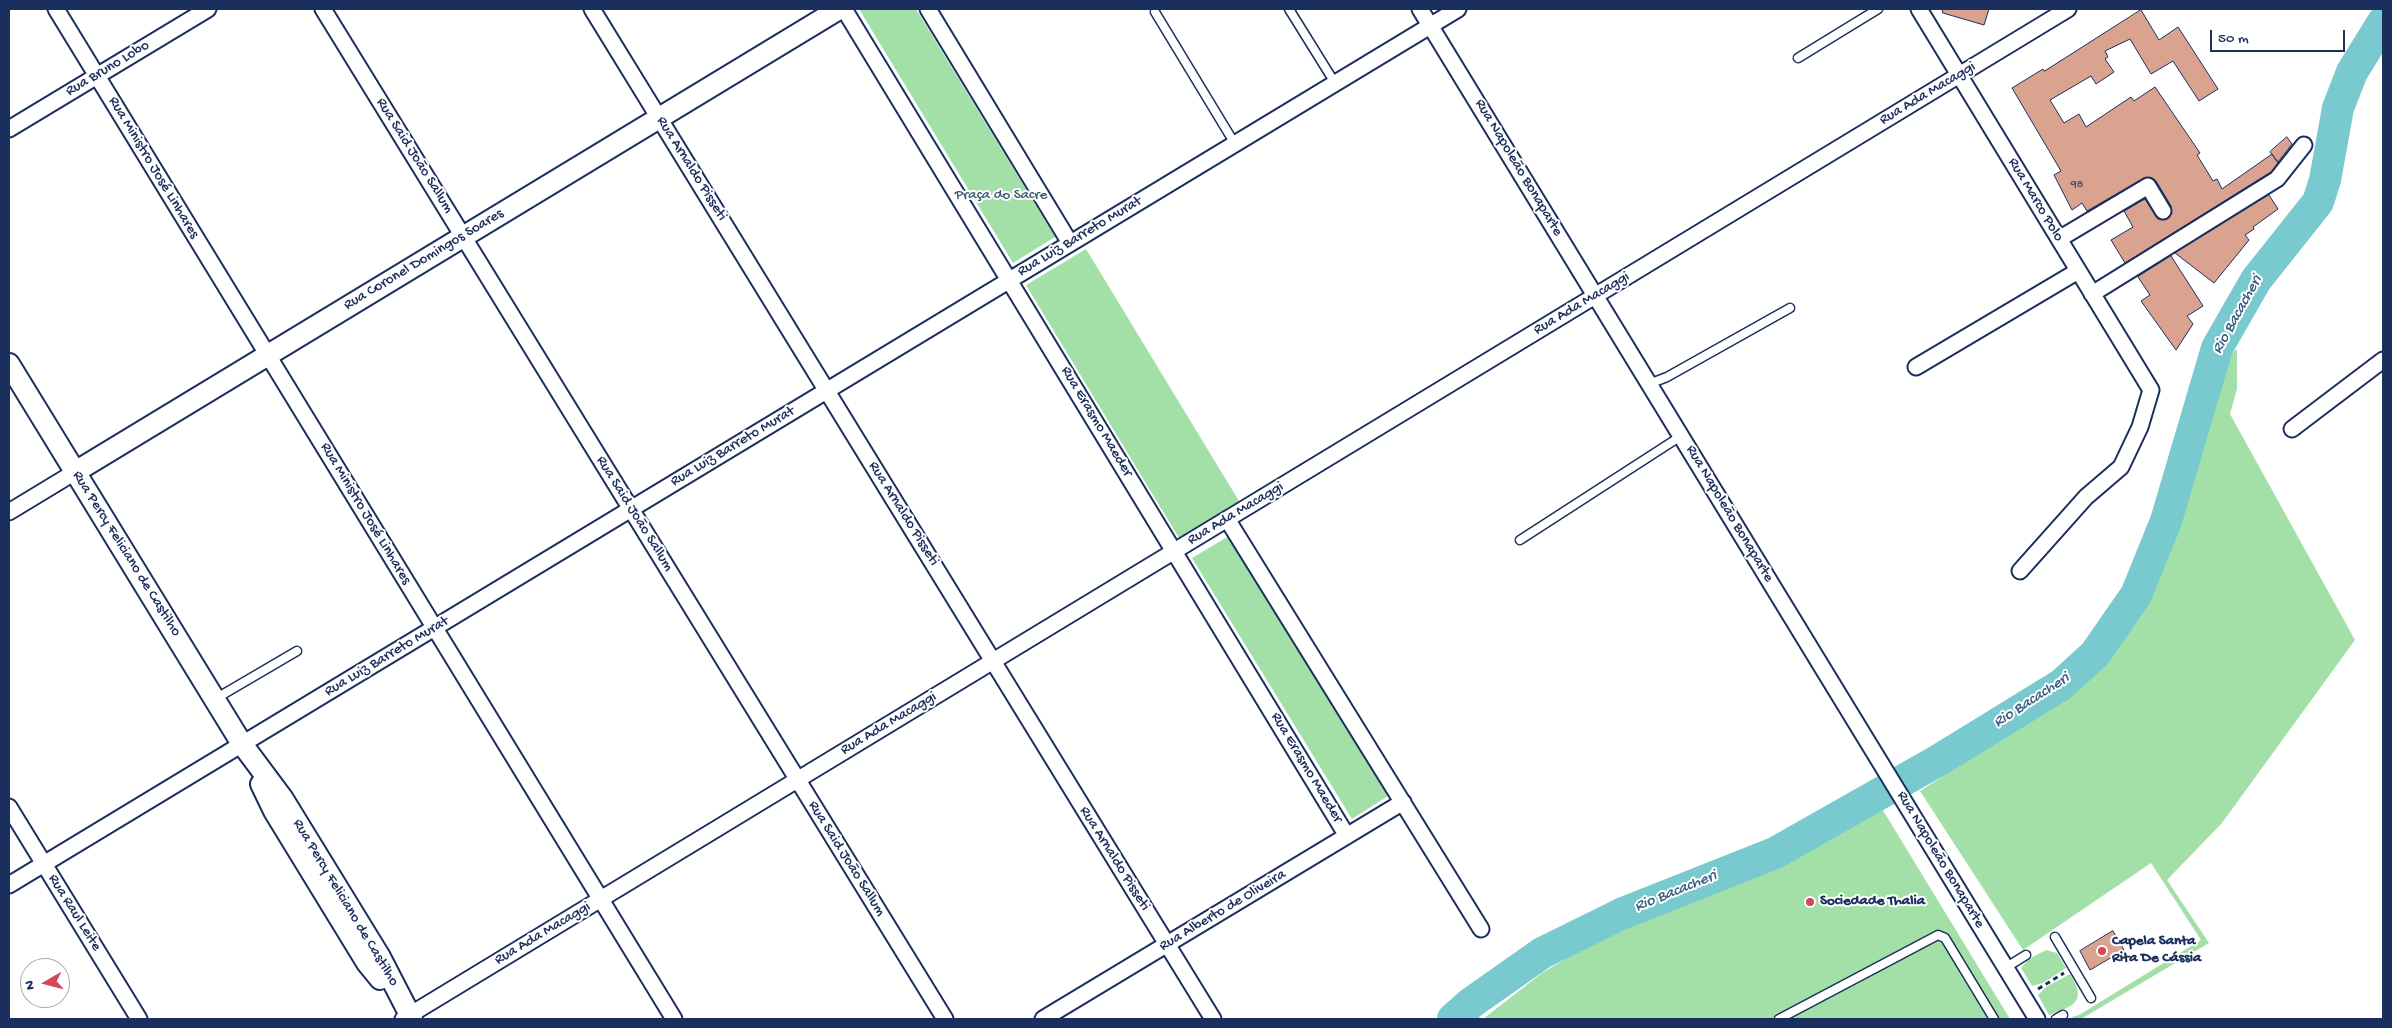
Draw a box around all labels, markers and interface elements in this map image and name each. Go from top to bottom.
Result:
scale bar [2212,20,2347,52]
text: 50 m [2218,30,2249,48]
street label: Rua Bruno Lobo [63,37,153,101]
street label: Rua Ada Macaggi [1877,58,1979,130]
street label: Rua Ministro José Linhares [103,94,203,242]
street label: Rua Said João Sallum [371,95,457,217]
street label: Rua Napoleão Bonaparte [1470,96,1566,240]
street label: Rua Arnaldo Pisseti [652,114,730,224]
street label: Rua Marco Polo [2003,155,2067,245]
house number: 98 [2071,178,2083,192]
park label: Praça do Sacre [955,187,1047,205]
street label: Rua Luiz Barreto Murat [1015,193,1145,281]
street label: Rua Coronel Domingos Soares [341,205,507,315]
street label: Rua Ada Macaggi [1531,268,1633,340]
water label: Rio Bacacheri [2209,272,2267,358]
street label: Rua Erasmo Maeder [1056,364,1136,480]
street label: Rua Luiz Barreto Murat [668,403,798,491]
street label: Rua Ministro José Linhares [315,440,415,588]
street label: Rua Napoleão Bonaparte [1681,442,1777,586]
street label: Rua Said João Sallum [591,453,677,575]
street label: Rua Arnaldo Pisseti [864,459,942,569]
street label: Rua Percy Feliciano de Castilho [68,468,184,640]
street label: Rua Ada Macaggi [1185,478,1287,550]
street label: Rua Luiz Barreto Murat [322,613,452,701]
water label: Rio Bacacheri [1990,669,2074,733]
street label: Rua Ada Macaggi [838,688,940,760]
street label: Rua Erasmo Maeder [1266,710,1346,826]
street label: Rua Napoleão Bonaparte [1892,788,1988,932]
street label: Rua Said João Sallum [803,798,889,920]
street label: Rua Arnaldo Pisseti [1075,804,1153,914]
street label: Rua Percy Feliciano de Castilho [288,816,402,990]
street label: Rua Alberto de Oliveira [1157,866,1289,956]
water label: Rio Bacacheri [1632,867,1720,917]
street label: Rua Raul Leite [43,871,105,955]
place label: Sociedade Thalia [1820,893,1925,911]
marker: Sociedade Thalia [1804,896,1816,908]
street label: Rua Ada Macaggi [492,898,594,970]
place label: Capela Santa Rita De Cássia [2112,933,2201,968]
marker: Capela Santa Rita De Cássia [2096,945,2108,957]
north arrow [20,958,70,1008]
text: N [22,979,40,991]

